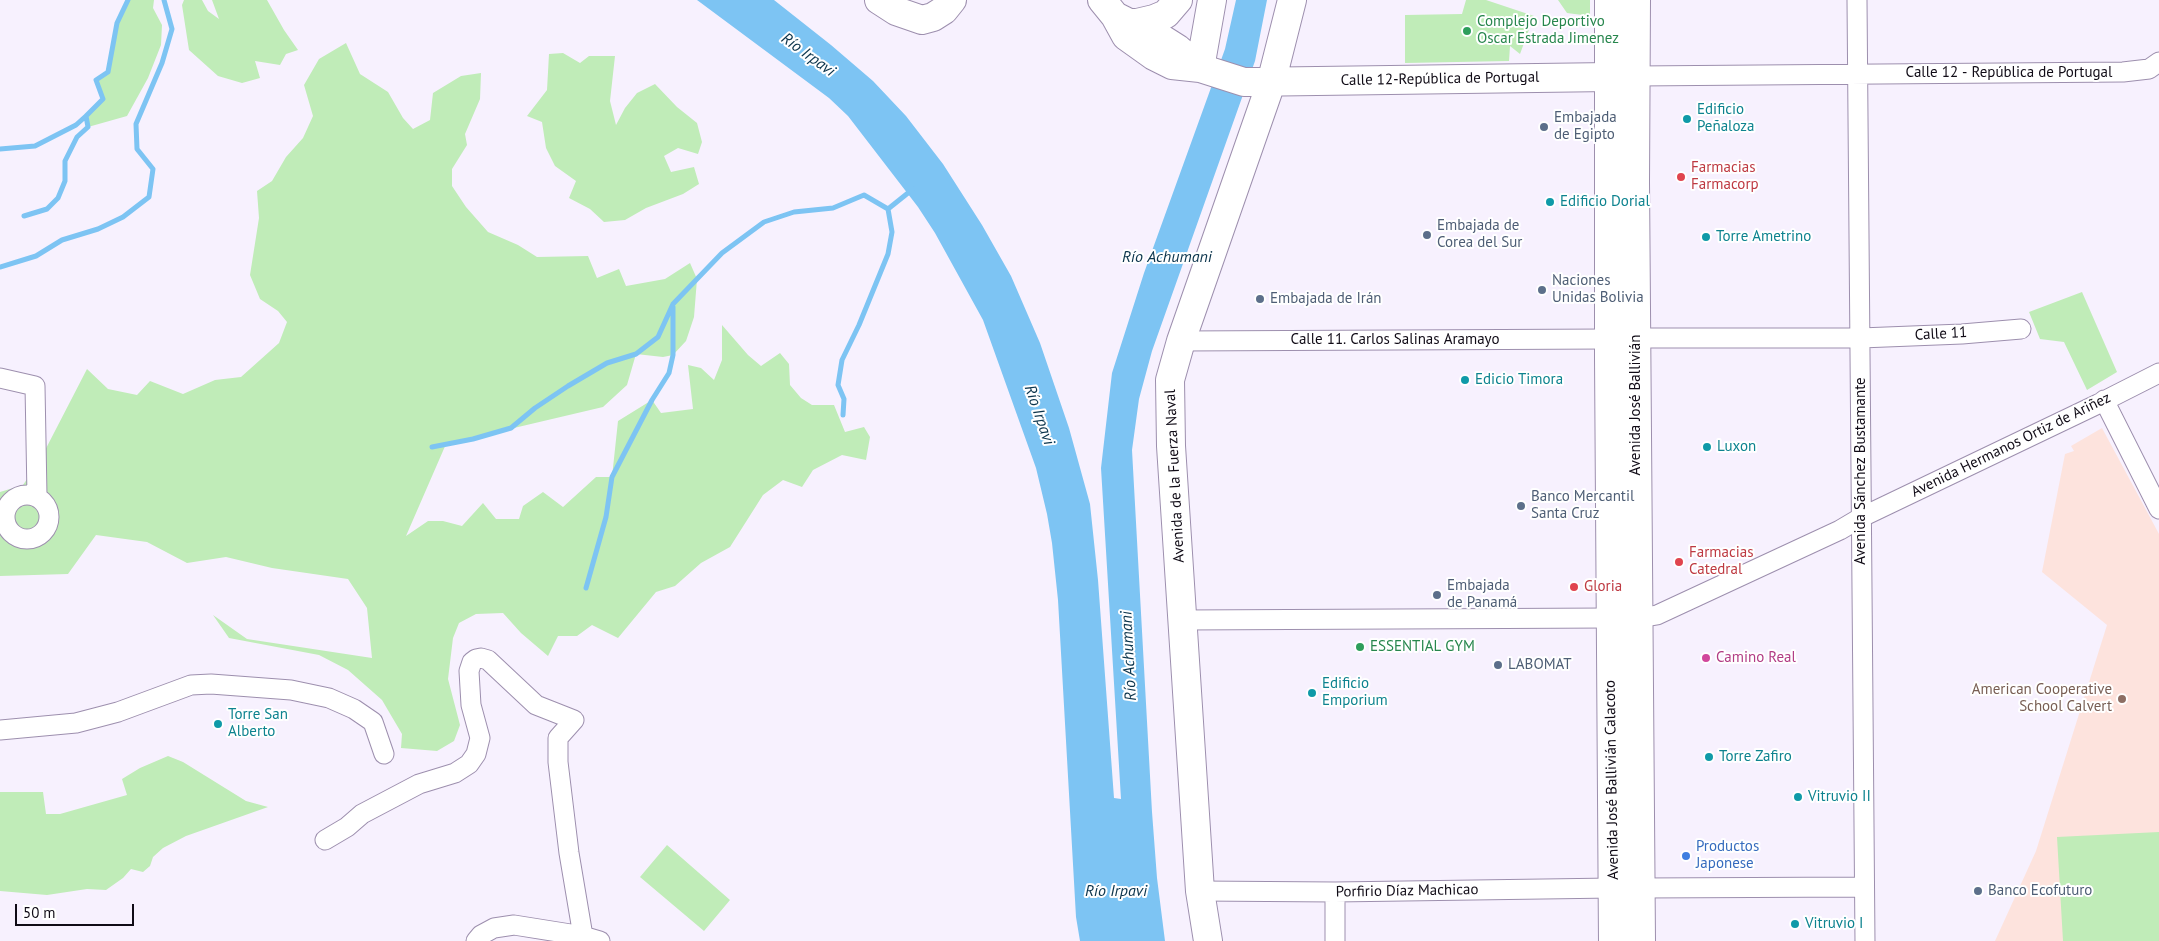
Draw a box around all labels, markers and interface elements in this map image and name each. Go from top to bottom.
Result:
place label: Complejo Deportivo Oscar Estrada Jimenez [1477,13,1619,48]
marker: Complejo Deportivo Oscar Estrada Jimenez [1461,25,1473,37]
water label: Río Irpavi [777,29,839,81]
street label: Calle 12 - República de Portugal [1906,64,2112,82]
street label: Calle 12-República de Portugal [1340,68,1540,90]
place label: Edificio Peñaloza [1697,101,1754,136]
place label: Embajada de Egipto [1554,109,1617,144]
marker: Edificio Peñaloza [1681,113,1693,125]
marker: Embajada de Egipto [1538,121,1550,133]
place label: Farmacias Farmacorp [1691,159,1759,194]
marker: Farmacias Farmacorp [1675,171,1687,183]
place label: Edificio Dorial [1560,193,1650,211]
marker: Edificio Dorial [1544,196,1556,208]
place label: Embajada de Corea del Sur [1437,217,1522,252]
place label: Torre Ametrino [1716,228,1811,246]
marker: Embajada de Corea del Sur [1421,229,1433,241]
marker: Torre Ametrino [1700,231,1712,243]
water label: Río Achumani [1122,247,1212,267]
place label: Naciones Unidas Bolivia [1552,272,1644,307]
marker: Naciones Unidas Bolivia [1536,284,1548,296]
place label: Embajada de Irán [1270,290,1382,308]
marker: Embajada de Irán [1254,293,1266,305]
street label: Calle 11 [1914,324,1968,344]
street label: Calle 11. Carlos Salinas Aramayo [1291,331,1499,349]
street label: Avenida José Ballivián [1627,335,1645,475]
place label: Edicio Timora [1475,371,1563,389]
marker: Edicio Timora [1459,374,1471,386]
street label: Avenida Sánchez Bustamante [1852,377,1870,565]
water label: Río Irpavi [1020,383,1058,447]
street label: Avenida de la Fuerza Naval [1161,389,1189,563]
street label: Avenida Hermanos Ortiz de Ariñez [1909,389,2113,501]
place label: Luxon [1717,438,1756,456]
marker: Luxon [1701,441,1713,453]
place label: Banco Mercantil Santa Cruz [1531,488,1634,523]
marker: Banco Mercantil Santa Cruz [1515,500,1527,512]
place label: Farmacias Catedral [1689,544,1753,579]
marker: Farmacias Catedral [1673,556,1685,568]
place label: Embajada de Panamá [1447,577,1517,612]
place label: Gloria [1584,578,1622,596]
marker: Gloria [1568,581,1580,593]
marker: Embajada de Panamá [1431,589,1443,601]
water label: Río Achumani [1117,611,1141,701]
place label: ESSENTIAL GYM [1370,638,1475,656]
marker: ESSENTIAL GYM [1354,641,1366,653]
place label: Camino Real [1716,649,1796,667]
marker: Camino Real [1700,652,1712,664]
place label: LABOMAT [1508,656,1572,674]
marker: LABOMAT [1492,659,1504,671]
place label: Edificio Emporium [1322,675,1388,710]
street label: Avenida José Ballivián Calacoto [1601,680,1623,880]
place label: American Cooperative School Calvert [1972,681,2112,716]
marker: Edificio Emporium [1306,687,1318,699]
marker: American Cooperative School Calvert [2116,693,2128,705]
place label: Torre San Alberto [228,706,288,741]
marker: Torre San Alberto [212,718,224,730]
place label: Torre Zafiro [1719,748,1792,766]
marker: Torre Zafiro [1703,751,1715,763]
place label: Vitruvio II [1808,788,1871,806]
marker: Vitruvio II [1792,791,1804,803]
place label: Productos Japonese [1696,838,1759,873]
marker: Productos Japonese [1680,850,1692,862]
water label: Río Irpavi [1085,881,1147,901]
street label: Porfirio Díaz Machicao [1335,881,1479,901]
place label: Banco Ecofuturo [1988,882,2092,900]
marker: Banco Ecofuturo [1972,885,1984,897]
scale bar [18,894,136,926]
text: 50 m [23,903,56,922]
place label: Vitruvio I [1805,915,1863,933]
marker: Vitruvio I [1789,918,1801,930]

